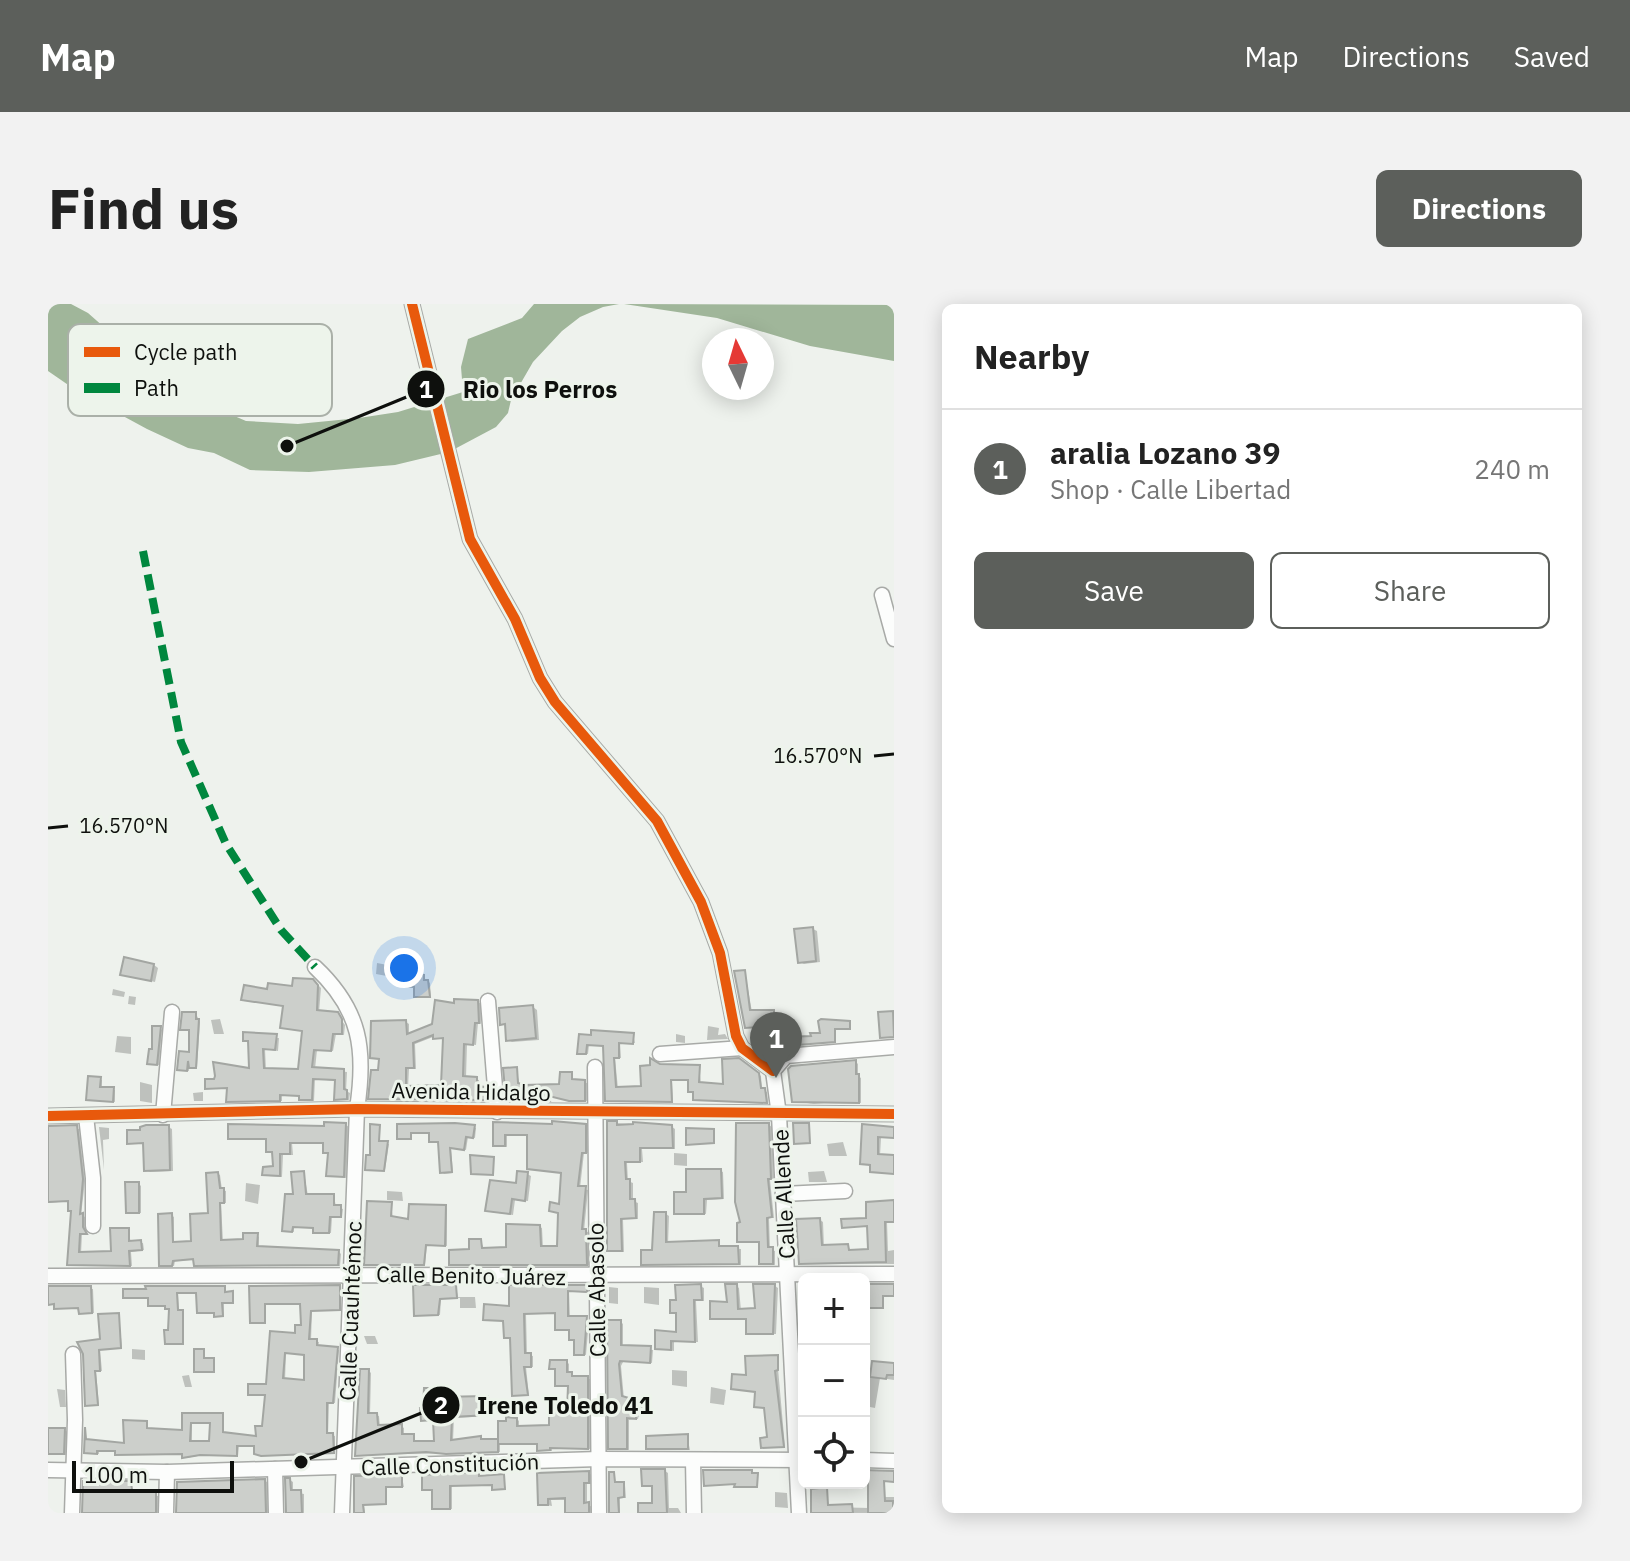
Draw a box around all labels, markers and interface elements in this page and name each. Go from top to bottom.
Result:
text: Map [40,32,116,81]
text: Map [1244,38,1298,75]
text: Directions [1342,38,1470,75]
text: Saved [1514,38,1590,75]
button: Directions [1376,170,1582,247]
text: Find us [48,172,239,244]
legend [68,324,332,416]
north arrow [702,328,774,400]
text: Nearby [974,334,1089,378]
text: Cycle path [134,337,238,366]
callout: Rio los Perros [406,365,633,413]
text: Path [134,373,179,402]
text: 1 [419,373,433,405]
text: Rio los Perros [463,373,617,405]
text: aralia Lozano 39 [1050,433,1280,472]
text: 1 [992,452,1008,486]
text: 240 m [1474,452,1550,486]
text: Shop · Calle Libertad [1050,472,1291,506]
button: Save [974,552,1254,629]
button: Share [1270,552,1550,629]
text: 16.570°N [774,742,862,769]
text: 16.570°N [80,812,168,839]
your location [384,948,424,988]
pin: 1 [750,1012,802,1078]
street label: Avenida Hidalgo [391,1075,551,1107]
street label: Calle Allende [765,1128,801,1260]
street label: Calle Cuauhtémoc [332,1221,368,1401]
street label: Calle Abasolo [580,1223,612,1357]
street label: Calle Benito Juárez [376,1259,566,1291]
map controls [798,1273,870,1489]
button: + [798,1273,870,1345]
button: − [798,1345,870,1417]
callout: Irene Toledo 41 [421,1381,669,1429]
text: 2 [434,1389,448,1421]
text: Irene Toledo 41 [477,1389,653,1421]
button: locate [798,1417,870,1489]
street label: Calle Constitución [360,1446,540,1482]
scale bar [72,1457,234,1493]
text: 100 m [84,1460,148,1489]

